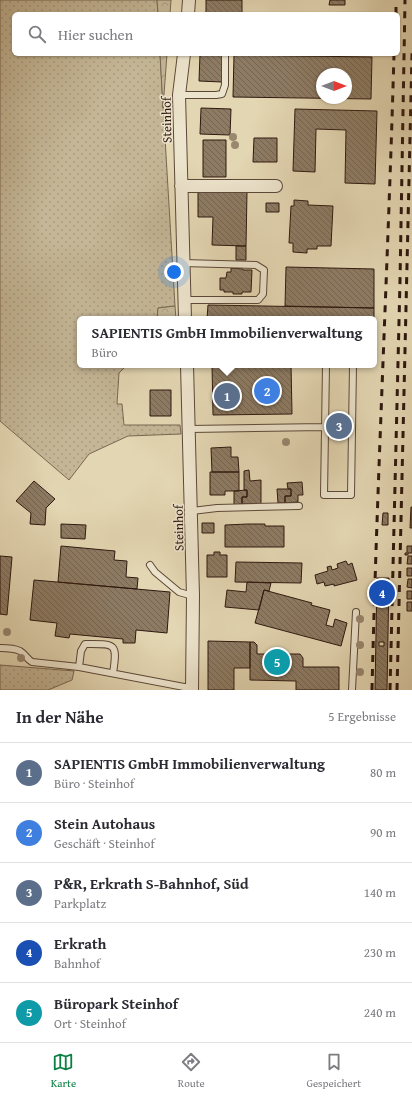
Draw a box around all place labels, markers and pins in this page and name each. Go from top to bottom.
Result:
pin: 2 [254,376,280,406]
pin: 1 [214,381,240,411]
pin: 3 [326,411,352,441]
pin: 4 [369,578,395,608]
pin: 5 [264,647,290,677]

